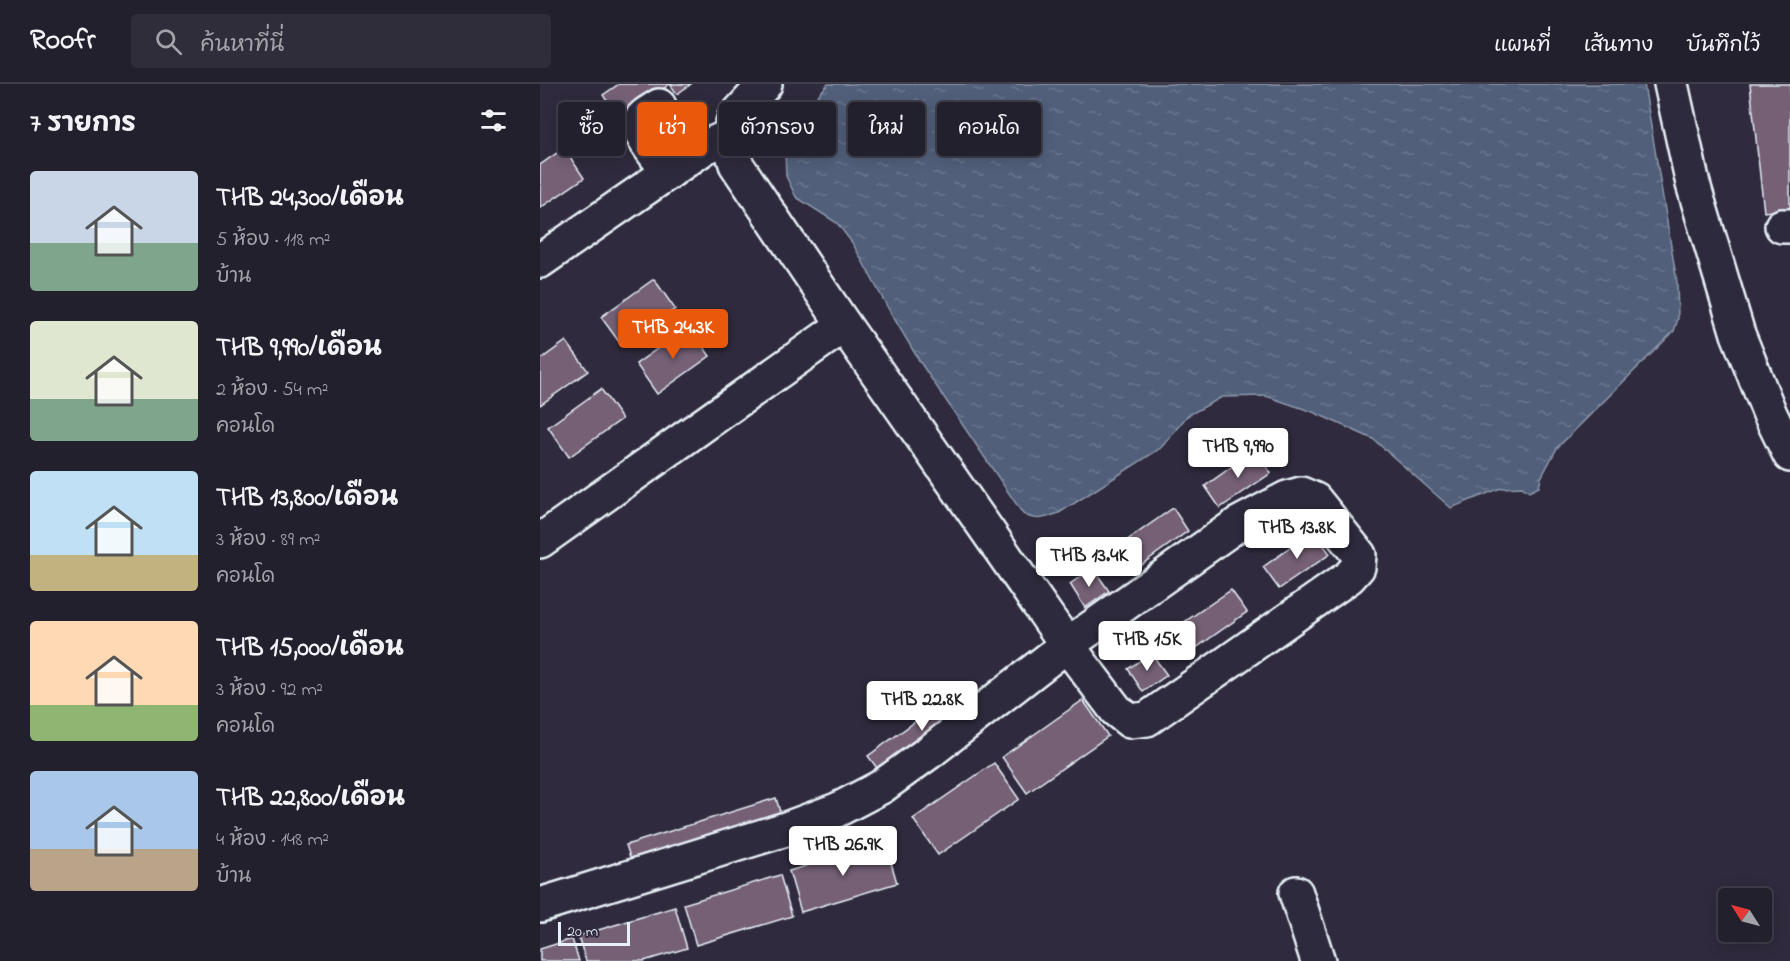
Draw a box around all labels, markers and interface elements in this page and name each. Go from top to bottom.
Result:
search box [131,14,551,68]
text: Roofr [30,21,95,62]
icon: search [152,25,185,58]
text: ค้นหาที่นี่ [200,30,284,62]
text: แผนที่ [1494,31,1551,61]
text: เส้นทาง [1584,31,1653,61]
text: บันทึกไว้ [1686,31,1760,61]
chip: ซื้อ [558,102,625,156]
chip: เช่า [637,102,707,156]
chip: ตัวกรอง [719,102,836,156]
chip: ใหม่ [848,102,925,156]
chip: คอนโด [937,102,1041,156]
icon: filters [477,104,510,137]
text: 7 รายการ [30,106,136,144]
text: THB 24,300/เดือน [216,180,404,218]
icon: home [78,195,150,267]
text: 5 ห้อง · 118 m² [216,226,330,255]
text: บ้าน [216,263,251,292]
pin: THB 24.3K [604,309,742,360]
text: THB 24.3K [632,314,714,343]
text: THB 9,990/เดือน [216,330,382,368]
icon: home [78,345,150,417]
text: 2 ห้อง · 54 m² [216,376,328,405]
text: คอนโด [216,413,275,442]
pin: THB 9,990 [1169,428,1307,479]
text: THB 9,990 [1202,433,1274,462]
text: THB 13,800/เดือน [216,480,398,518]
icon: home [78,495,150,567]
pin: THB 13.8K [1228,509,1366,560]
text: THB 13.8K [1258,514,1336,543]
text: 3 ห้อง · 89 m² [216,526,320,555]
pin: THB 13.4K [1020,537,1158,588]
text: THB 13.4K [1050,542,1128,571]
text: คอนโด [216,563,275,592]
pin: THB 15K [1092,621,1202,672]
text: THB 15K [1112,626,1182,655]
text: THB 15,000/เดือน [216,630,404,668]
icon: home [78,645,150,717]
text: 3 ห้อง · 92 m² [216,676,323,705]
pin: THB 22.8K [853,681,991,732]
text: THB 22.8K [881,686,963,715]
text: คอนโด [216,713,275,742]
text: THB 22,800/เดือน [216,780,405,818]
icon: home [78,795,150,867]
text: 4 ห้อง · 148 m² [216,826,329,855]
pin: THB 26.9K [774,826,912,877]
text: THB 26.9K [803,831,883,860]
text: บ้าน [216,863,251,892]
north arrow [1718,888,1772,942]
map controls [1718,888,1772,942]
scale bar [558,919,630,946]
text: 20 m [567,920,598,944]

